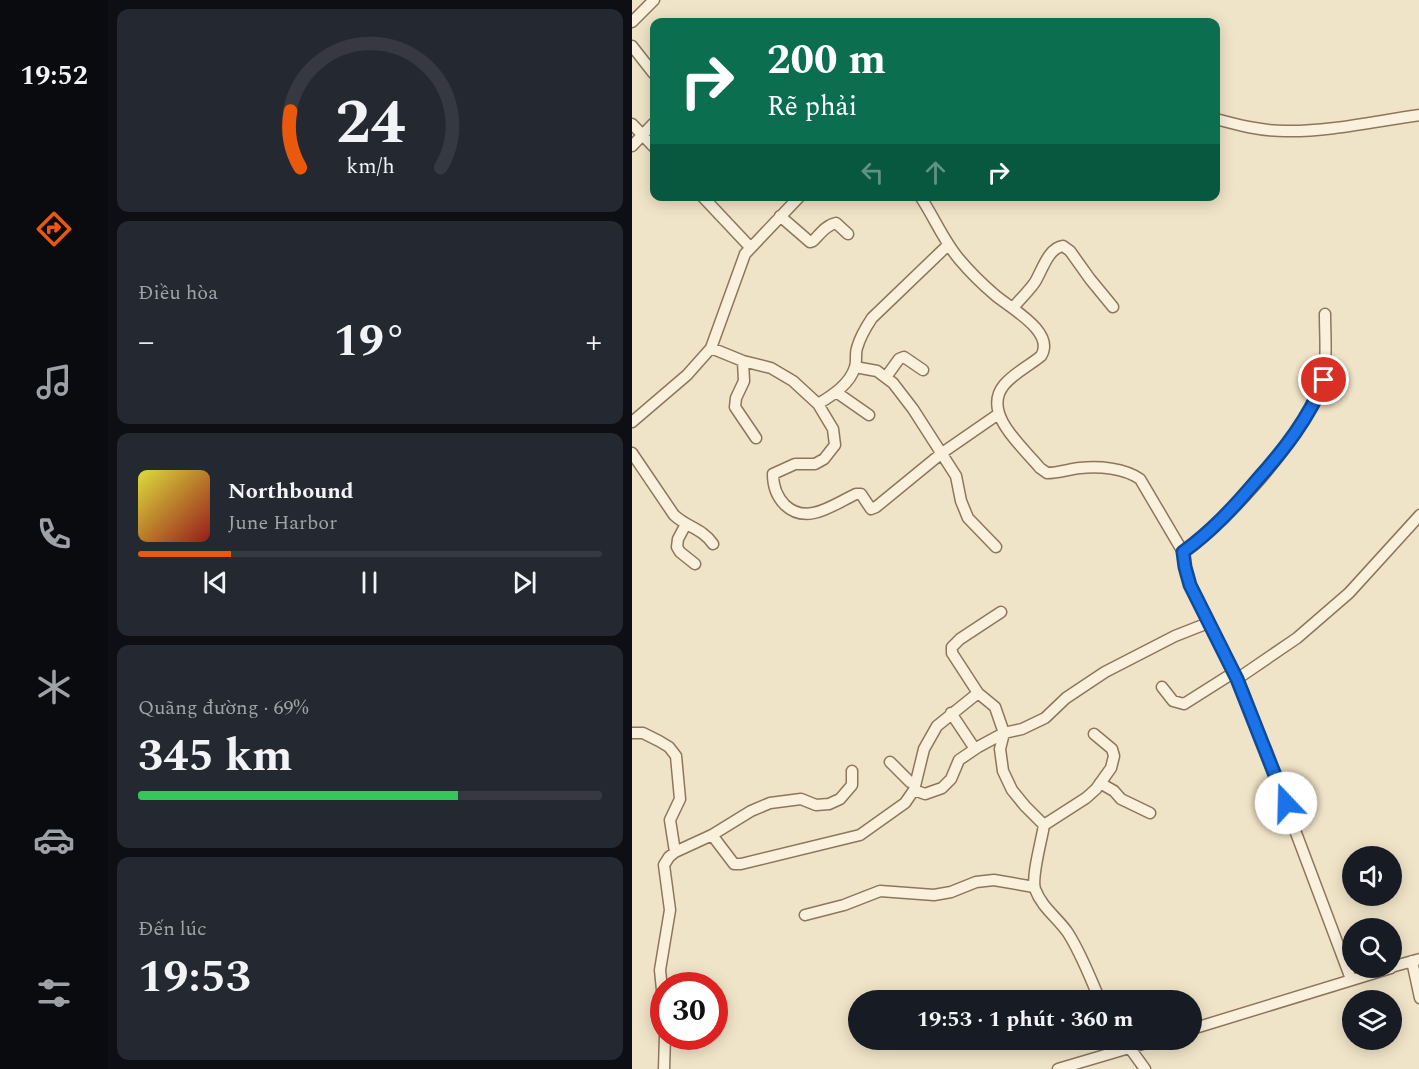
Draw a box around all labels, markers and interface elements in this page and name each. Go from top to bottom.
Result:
text: 200 m [767,29,886,92]
icon: right [668,42,746,120]
text: 19:52 [20,55,88,97]
text: 24 [335,76,405,171]
text: Rẽ phải [767,86,857,128]
text: km/h [346,150,394,183]
icon: left [856,156,889,189]
icon: ahead [919,156,952,189]
icon: right [982,156,1015,189]
icon: directions [33,208,75,250]
text: Điều hòa [138,278,218,308]
text: 19° [334,307,407,376]
text: − [138,317,155,367]
text: + [586,317,602,367]
pin [1298,354,1349,405]
icon: music [33,361,75,403]
icon: arrive [1307,363,1340,396]
text: Northbound [228,475,354,508]
text: June Harbor [228,508,337,538]
icon: phone [33,513,75,555]
icon: previous [199,566,232,599]
icon: pause [353,566,386,599]
icon: next [508,566,541,599]
icon: climate [33,666,75,708]
text: Quãng đường · 69% [138,693,309,723]
text: 345 km [138,722,293,791]
position arrow [1254,771,1318,835]
icon: car [33,819,75,861]
map controls [1342,846,1402,1050]
button: sound [1342,846,1402,906]
text: Đến lúc [138,914,207,944]
button: search [1342,918,1402,978]
text: 19:53 [138,943,251,1012]
icon: filters [33,972,75,1014]
speed limit sign: 30 [650,972,728,1050]
button: layers [1342,990,1402,1050]
text: 19:53 · 1 phút · 360 m [917,1003,1133,1036]

